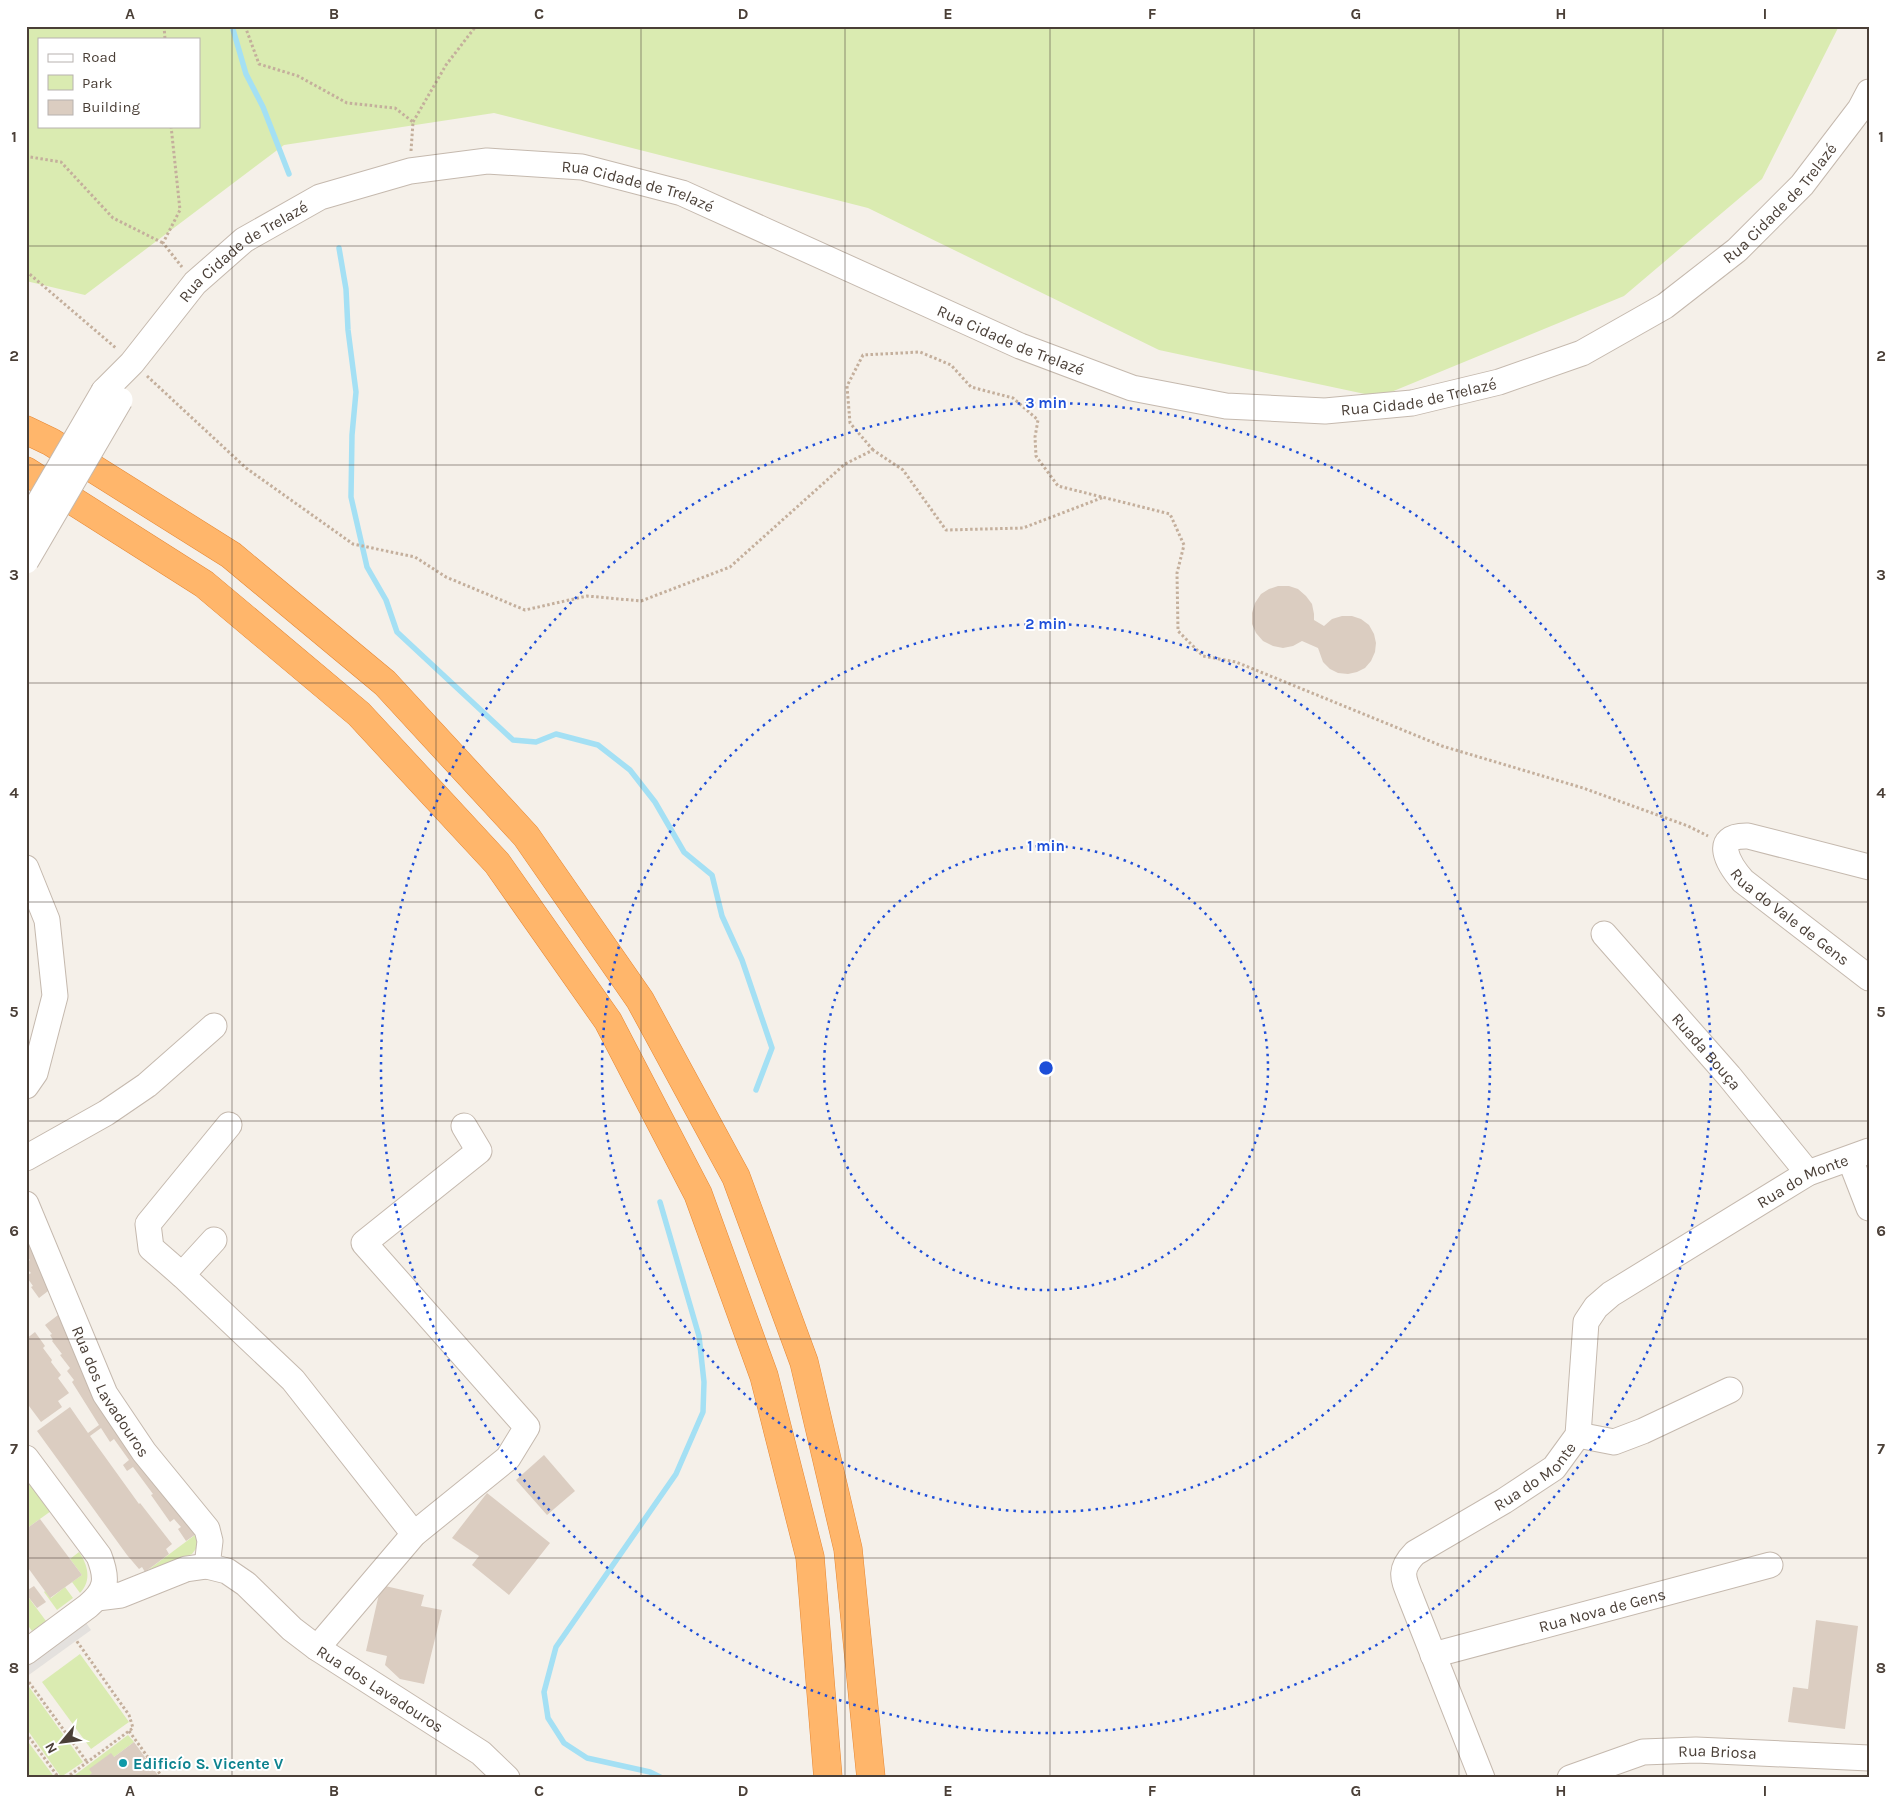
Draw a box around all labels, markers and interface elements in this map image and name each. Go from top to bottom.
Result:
text: A [125,4,135,23]
text: B [329,4,339,23]
text: C [534,4,544,23]
text: D [738,4,749,23]
text: E [943,4,953,23]
text: F [1148,4,1157,23]
text: G [1351,4,1361,23]
text: H [1555,4,1567,23]
text: I [1763,4,1767,23]
legend [38,38,200,128]
text: Road [82,48,117,66]
text: Park [82,74,112,92]
text: Building [82,98,140,116]
text: 1 [11,127,17,146]
text: 1 [1878,127,1884,146]
street label: Rua Cidade de Trelazé [1719,139,1840,267]
street label: Rua Cidade de Trelazé [561,156,717,216]
street label: Rua Cidade de Trelazé [174,197,311,306]
street label: Rua Cidade de Trelazé [934,300,1087,379]
text: 2 [9,346,19,365]
text: 2 [1876,346,1886,365]
street label: Rua Cidade de Trelazé [1340,373,1498,419]
text: 3 min [1025,394,1067,412]
text: 3 [9,565,19,584]
text: 3 [1876,565,1886,584]
text: 2 min [1025,615,1067,633]
text: 4 [9,783,19,802]
text: 4 [1876,783,1886,802]
text: 1 min [1027,837,1065,855]
street label: Rua do Vale de Gens [1727,864,1853,969]
text: 5 [9,1002,19,1021]
text: 5 [1876,1002,1886,1021]
street label: Ruada Bouça [1668,1009,1746,1093]
centre of rings [1037,1059,1055,1077]
street label: Rua do Monte [1753,1150,1851,1212]
text: 6 [9,1221,19,1240]
text: 6 [1876,1221,1886,1240]
street label: Rua dos Lavadouros [68,1323,154,1460]
street label: Rua do Monte [1490,1438,1579,1514]
text: 7 [10,1439,18,1458]
text: 7 [1877,1439,1885,1458]
street label: Rua Nova de Gens [1537,1584,1668,1636]
street label: Rua dos Lavadouros [313,1641,447,1736]
text: 8 [9,1658,19,1677]
text: 8 [1876,1658,1886,1677]
north arrow [38,1716,88,1766]
text: N [41,1740,61,1757]
street label: Rua Briosa [1678,1740,1757,1762]
place label: Edificío S. Vicente V [133,1754,284,1773]
marker: Edificío S. Vicente V [117,1757,129,1769]
text: A [125,1781,135,1800]
text: B [329,1781,339,1800]
text: C [534,1781,544,1800]
text: D [738,1781,749,1800]
text: E [943,1781,953,1800]
text: F [1148,1781,1157,1800]
text: G [1351,1781,1361,1800]
text: H [1555,1781,1567,1800]
text: I [1763,1781,1767,1800]

